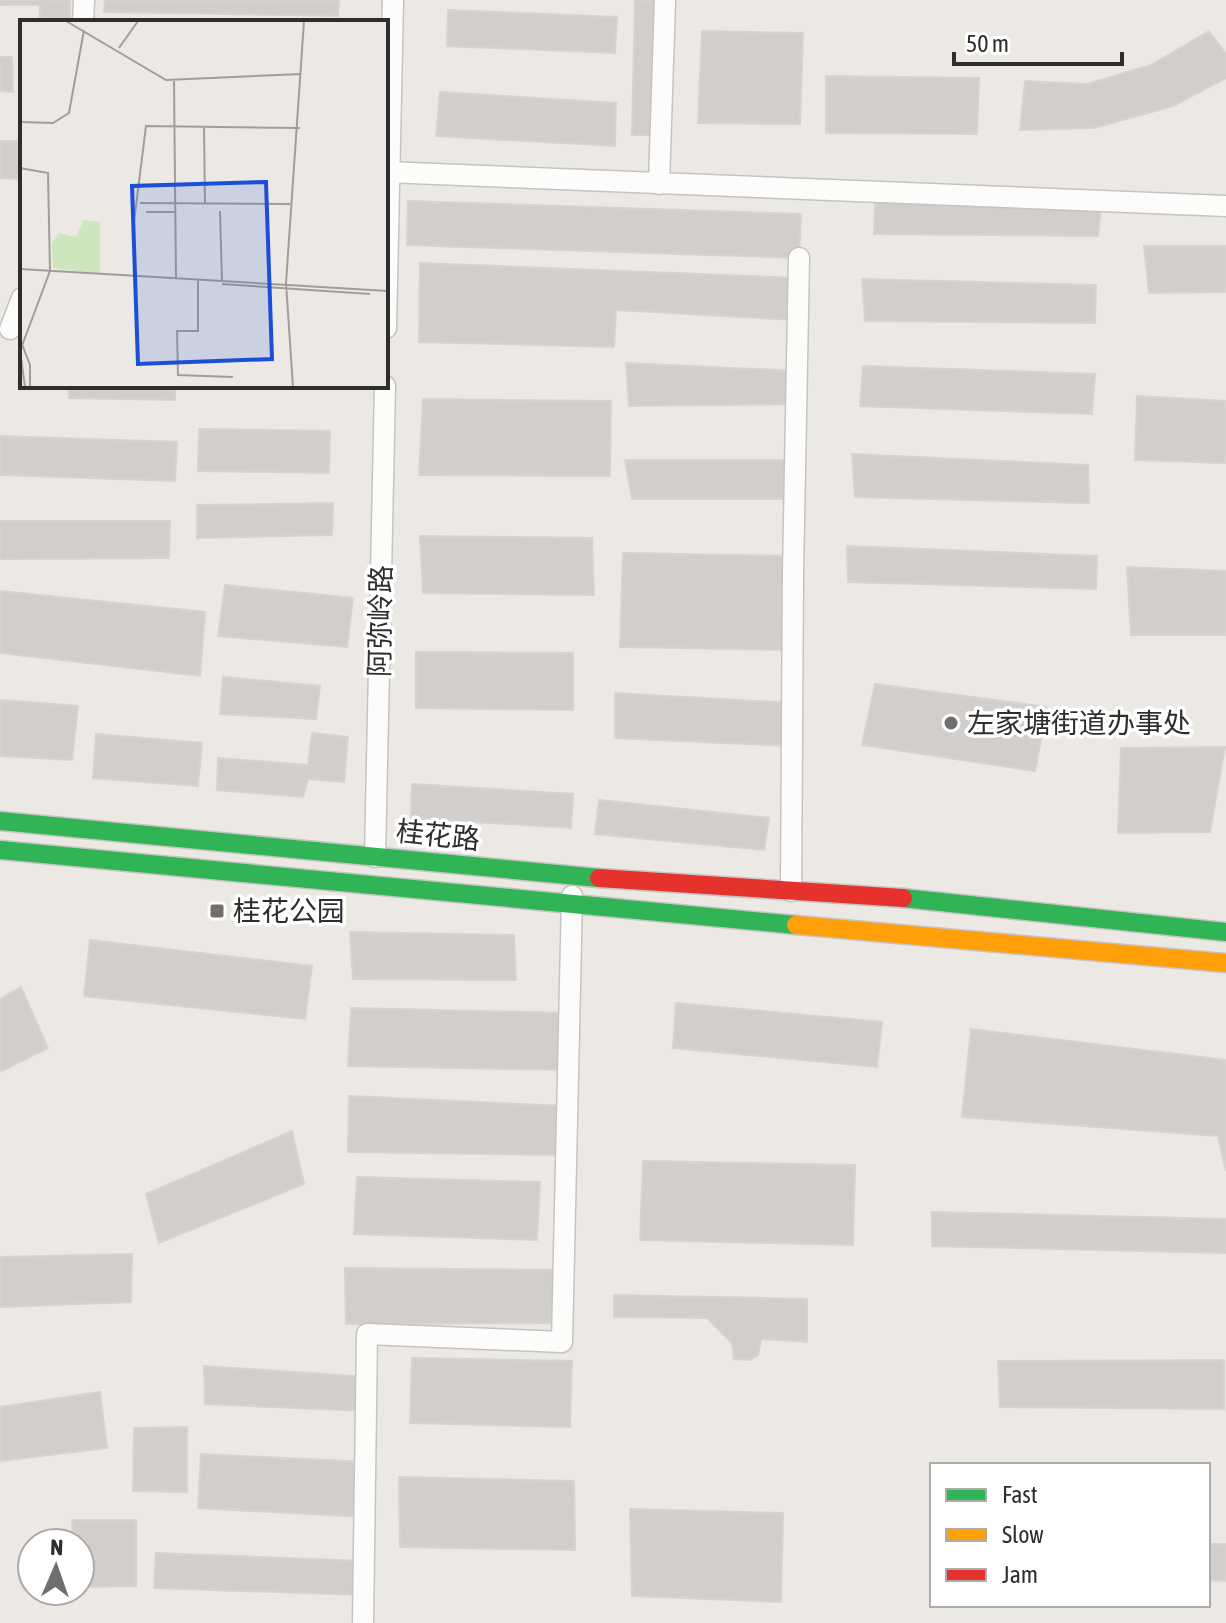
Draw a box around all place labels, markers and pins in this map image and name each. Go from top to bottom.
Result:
place label: 左家塘街道办事处 [967,707,1191,739]
marker: 左家塘街道办事处 [942,714,960,732]
place label: 桂花公园 [233,895,345,927]
marker: 桂花公园 [208,902,226,920]

